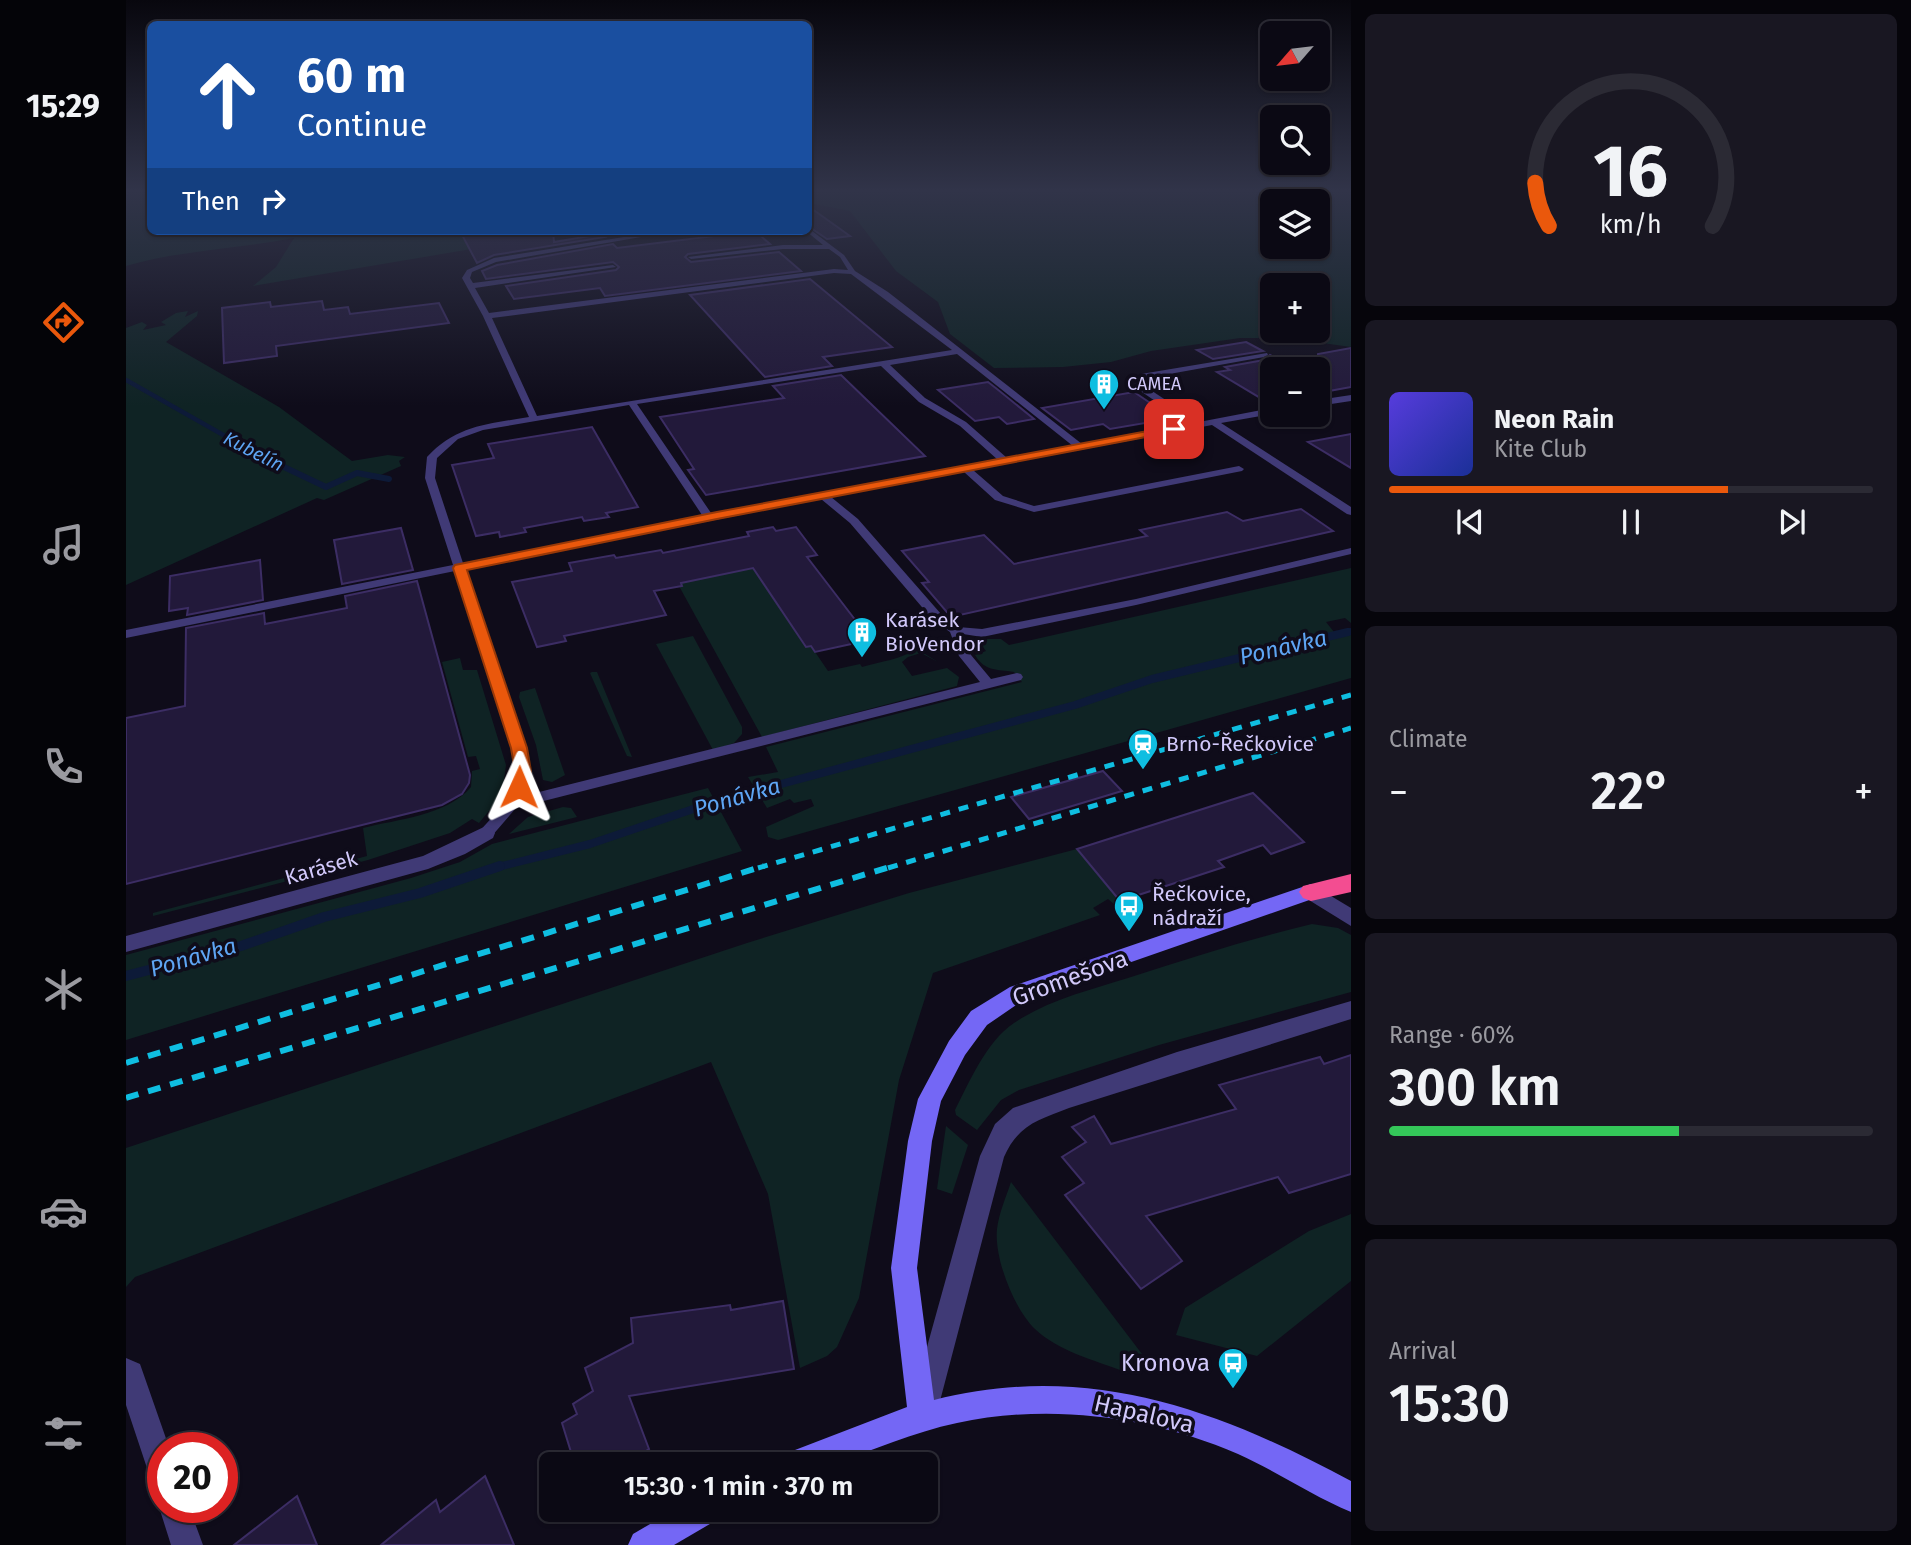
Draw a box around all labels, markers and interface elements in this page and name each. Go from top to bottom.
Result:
north arrow [1260,21,1330,91]
map controls [1260,21,1330,427]
text: 60 m [297,46,406,105]
icon: ahead [182,49,273,140]
text: 15:29 [26,87,100,125]
button: search [1260,105,1330,175]
text: Continue [297,106,427,144]
text: 16 [1594,128,1668,215]
icon: right [254,182,292,220]
text: Then [182,186,240,217]
button: layers [1260,189,1330,259]
text: km/h [1600,210,1662,240]
button: + [1260,273,1330,343]
icon: directions [39,298,88,347]
button: − [1260,357,1330,427]
building icon: CAMEA [1087,367,1121,411]
place label: CAMEA [1127,373,1182,395]
pin [1144,399,1204,459]
text: Neon Rain [1494,404,1614,435]
icon: arrive [1155,410,1193,448]
water label: Kubelín [220,427,288,476]
text: Kite Club [1494,435,1587,463]
icon: previous [1451,503,1489,541]
icon: pause [1612,503,1650,541]
icon: next [1773,503,1811,541]
icon: music [39,520,88,569]
place label: Karásek BioVendor [885,607,984,657]
building icon: Karásek BioVendor [845,615,879,659]
water label: Ponávka [1237,623,1329,671]
text: Climate [1389,725,1468,753]
station icon: Brno-Řečkovice [1126,727,1160,771]
place label: Brno-Řečkovice [1166,731,1314,757]
icon: phone [39,742,88,791]
position arrow [482,750,556,824]
text: 22° [1591,760,1671,823]
text: − [1389,769,1408,815]
text: + [1854,769,1873,815]
water label: Ponávka [690,771,784,823]
street label: Karásek [282,845,360,891]
place label: Řečkovice, nádraží [1152,881,1251,931]
bus stop icon: Řečkovice, nádraží [1112,889,1146,933]
water label: Ponávka [146,931,240,983]
street label: Gromešova [1008,944,1132,1012]
icon: climate [39,965,88,1014]
text: Range · 60% [1389,1021,1515,1049]
text: 300 km [1389,1056,1561,1119]
icon: car [39,1187,88,1236]
text: Arrival [1389,1337,1456,1365]
bus stop icon: Kronova [1216,1346,1250,1390]
place label: Kronova [1121,1349,1210,1377]
text: 15:30 [1389,1372,1510,1435]
street label: Hapalova [1091,1389,1197,1439]
icon: filters [39,1409,88,1458]
speed limit sign: 20 [147,1432,238,1523]
text: 15:30 · 1 min · 370 m [624,1471,853,1502]

